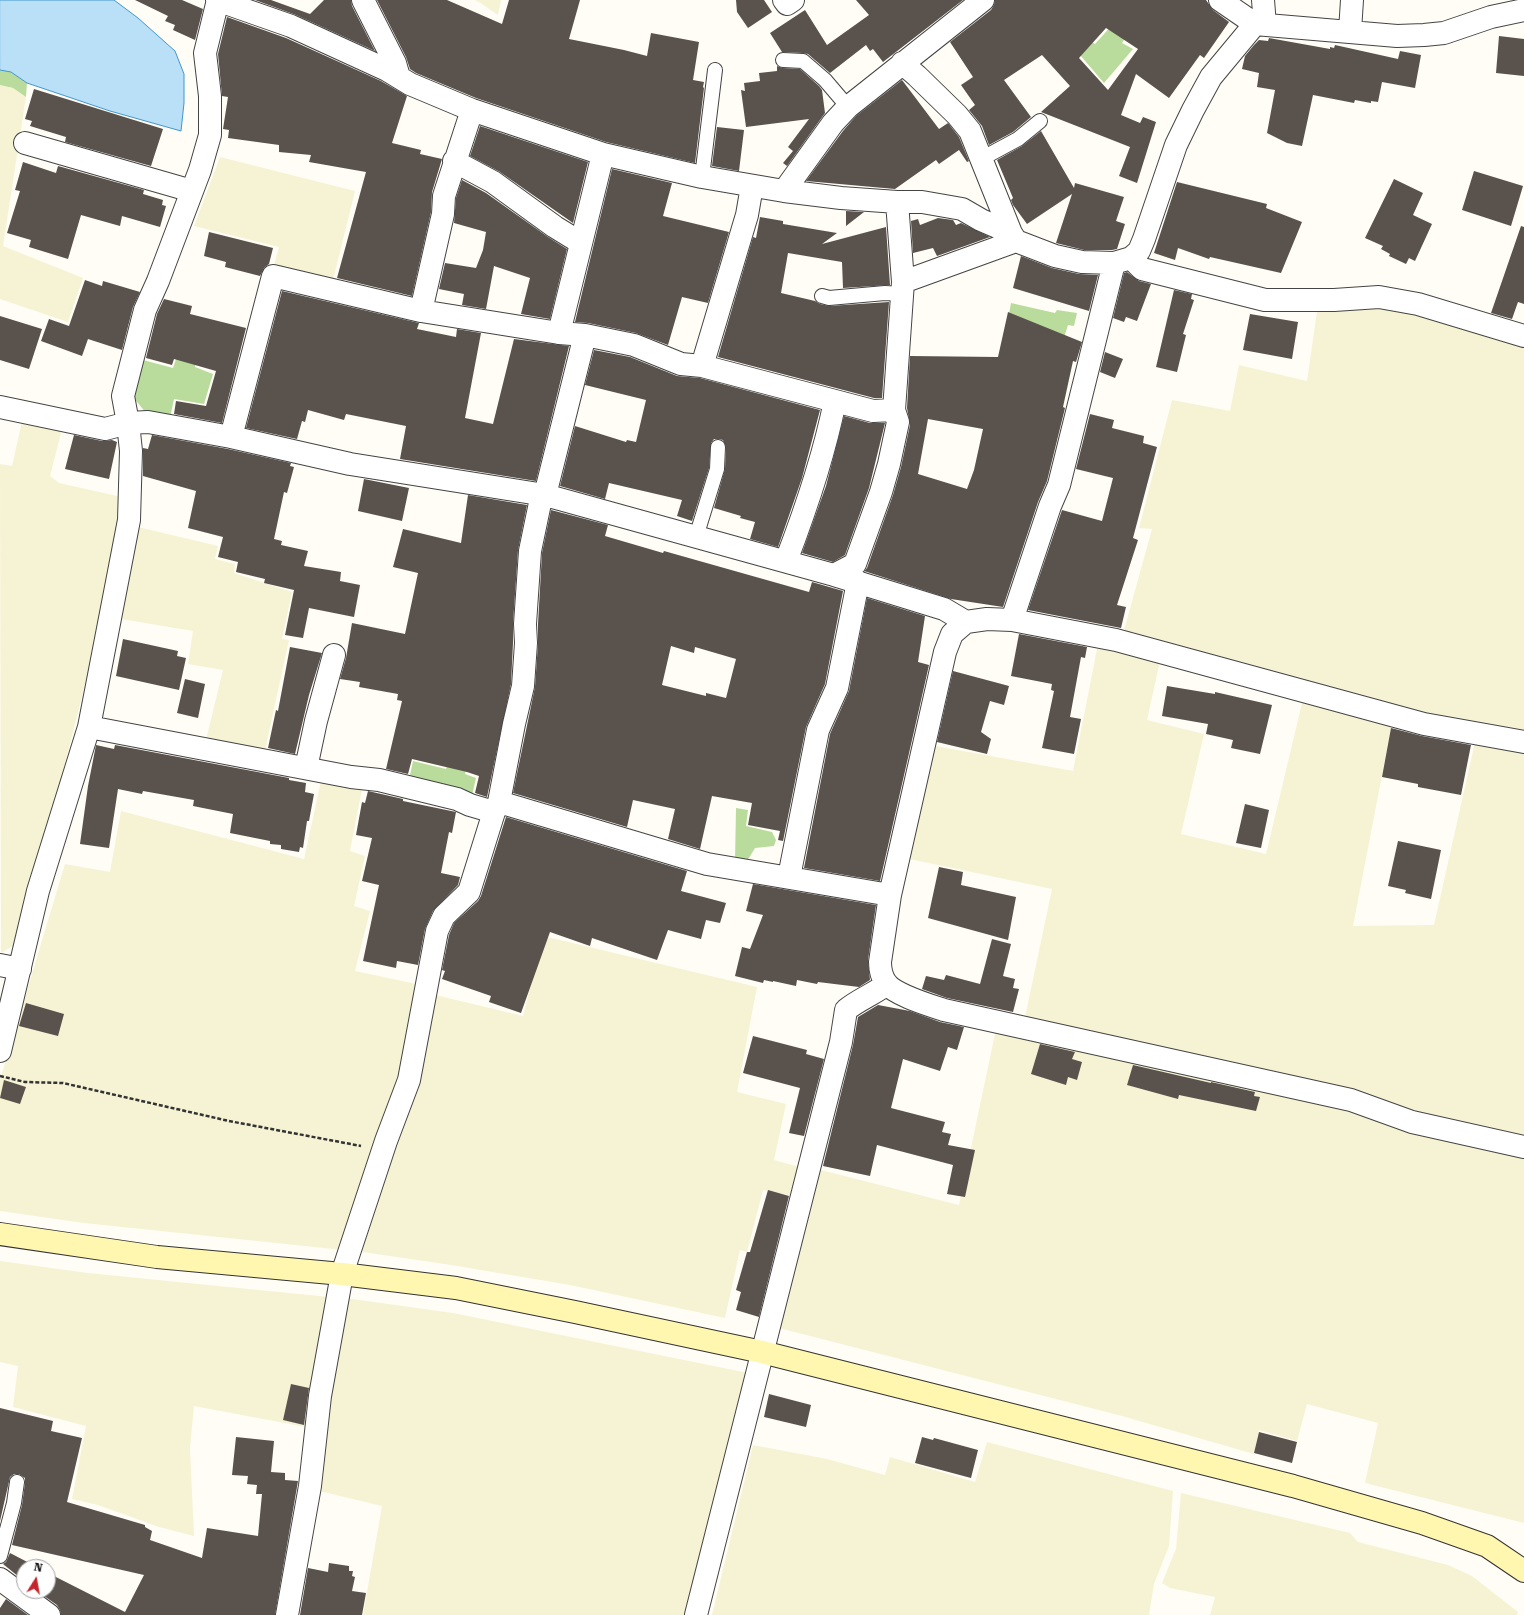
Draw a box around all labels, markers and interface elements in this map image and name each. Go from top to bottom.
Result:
north arrow [16,1559,56,1599]
text: N [33,1561,44,1575]

